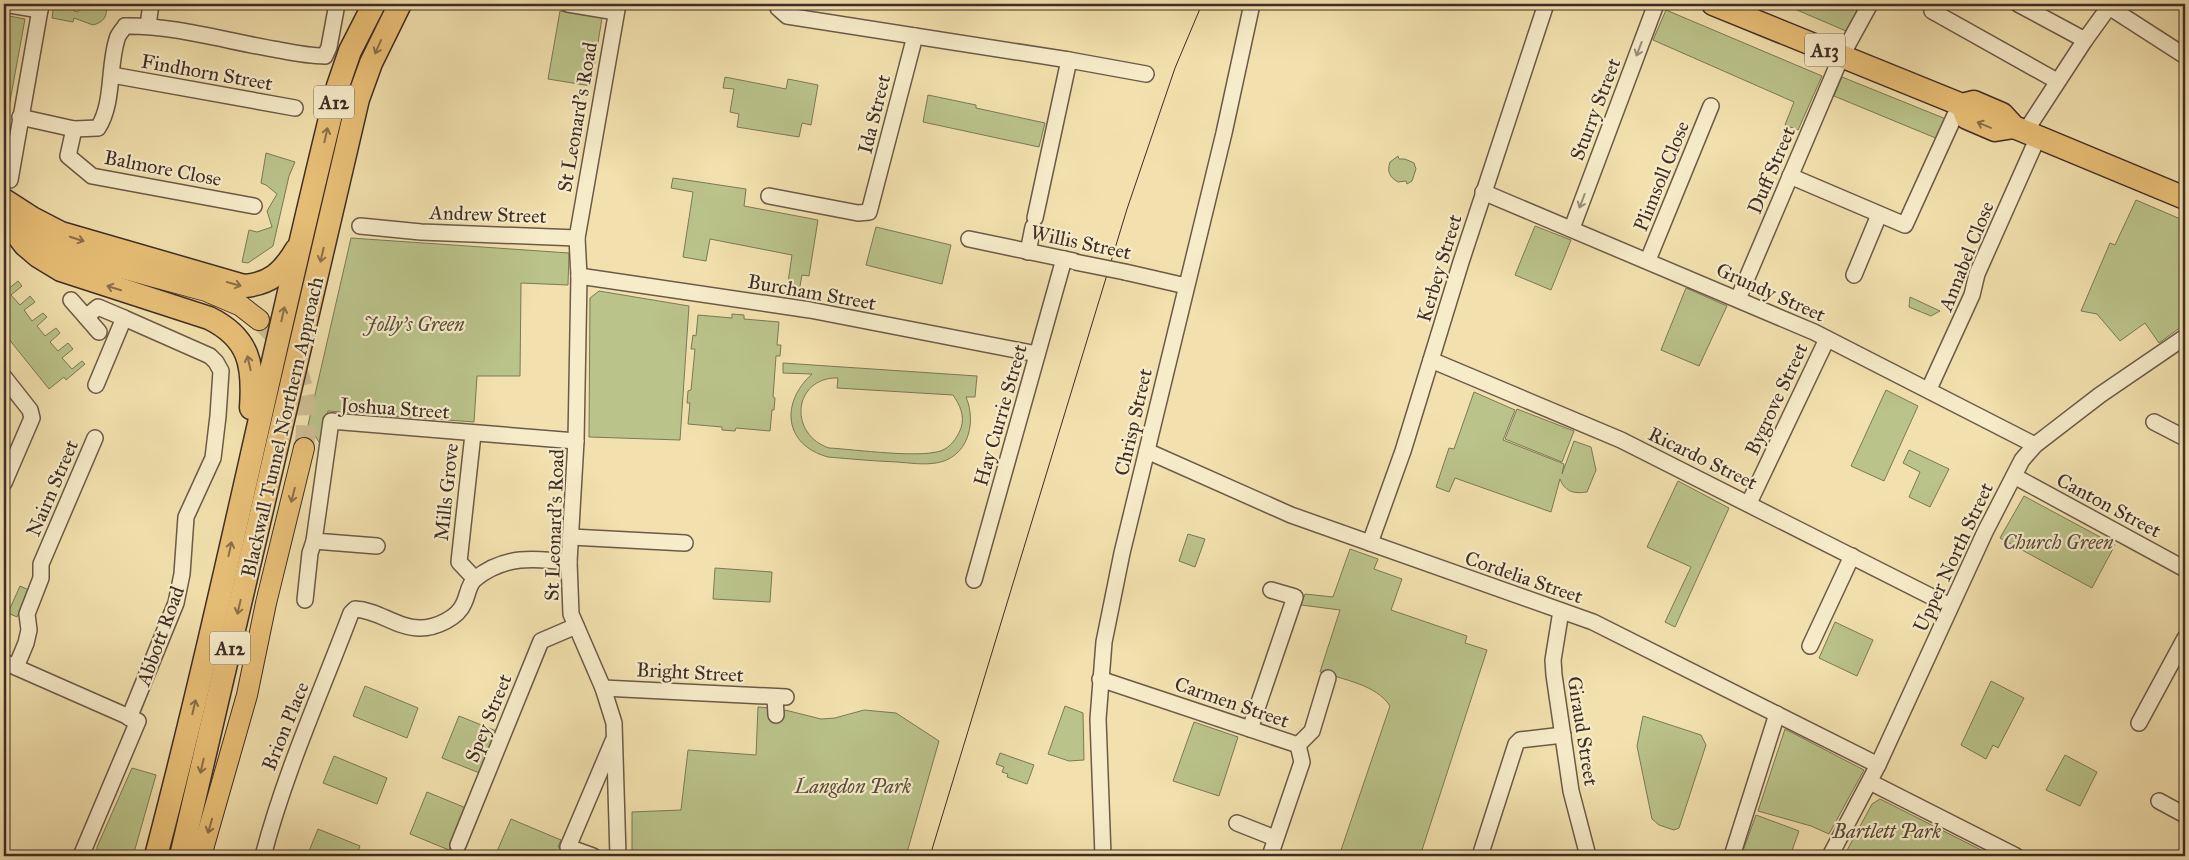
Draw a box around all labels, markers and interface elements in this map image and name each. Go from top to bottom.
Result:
road number: A13 [1805,34,1845,66]
one-way arrow [373,39,382,54]
street label: St Leonard's Road [552,40,602,194]
one-way arrow [1634,41,1643,56]
street label: Findhorn Street [139,49,275,95]
street label: Sturry Street [1565,54,1625,164]
street label: Ida Street [853,72,895,156]
road number: A12 [314,85,354,118]
street label: Plimsoll Close [1628,117,1694,235]
one-way arrow [1976,120,1992,129]
street label: Duff Street [1742,123,1800,217]
one-way arrow [322,128,331,144]
street label: Balmore Close [102,145,224,191]
one-way arrow [1576,194,1585,209]
street label: Annabel Close [1933,198,1999,315]
street label: Andrew Street [428,200,547,228]
street label: Kerbey Street [1411,211,1467,325]
street label: Willis Street [1029,220,1133,264]
one-way arrow [69,235,85,244]
one-way arrow [317,247,326,263]
street label: Grundy Street [1713,257,1829,327]
street label: Burcham Street [746,269,878,315]
street label: Blackwall Tunnel Northern Approach [236,274,328,580]
one-way arrow [225,279,241,289]
one-way arrow [107,283,123,293]
one-way arrow [279,307,288,323]
park label: Jolly's Green [363,312,465,336]
street label: Bygrove Street [1740,339,1813,459]
street label: Hay Currie Street [968,341,1032,489]
one-way arrow [244,356,253,372]
street label: Chrisp Street [1109,366,1157,478]
street label: Joshua Street [338,392,450,425]
street label: Ricardo Street [1645,421,1761,495]
street label: Nairn Street [21,436,83,540]
street label: Mills Grove [429,442,463,542]
street label: St Leonard's Road [539,449,569,601]
street label: Canton Street [2053,467,2165,543]
street label: Upper North Street [1908,478,1998,636]
one-way arrow [288,487,297,503]
park label: Church Green [2003,530,2114,554]
one-way arrow [226,541,235,557]
street label: Cordelia Street [1462,546,1586,608]
street label: Abbott Road [131,583,189,690]
one-way arrow [234,599,243,615]
road number: A12 [210,632,250,664]
street label: Bright Street [636,657,744,688]
street label: Spey Street [459,670,517,766]
street label: Carmen Street [1172,671,1292,733]
street label: Giraud Street [1562,674,1604,788]
street label: Brion Place [256,678,314,774]
one-way arrow [190,700,199,716]
one-way arrow [197,757,206,773]
park label: Langdon Park [794,774,911,798]
one-way arrow [204,817,214,833]
park label: Bartlett Park [1832,819,1941,843]

